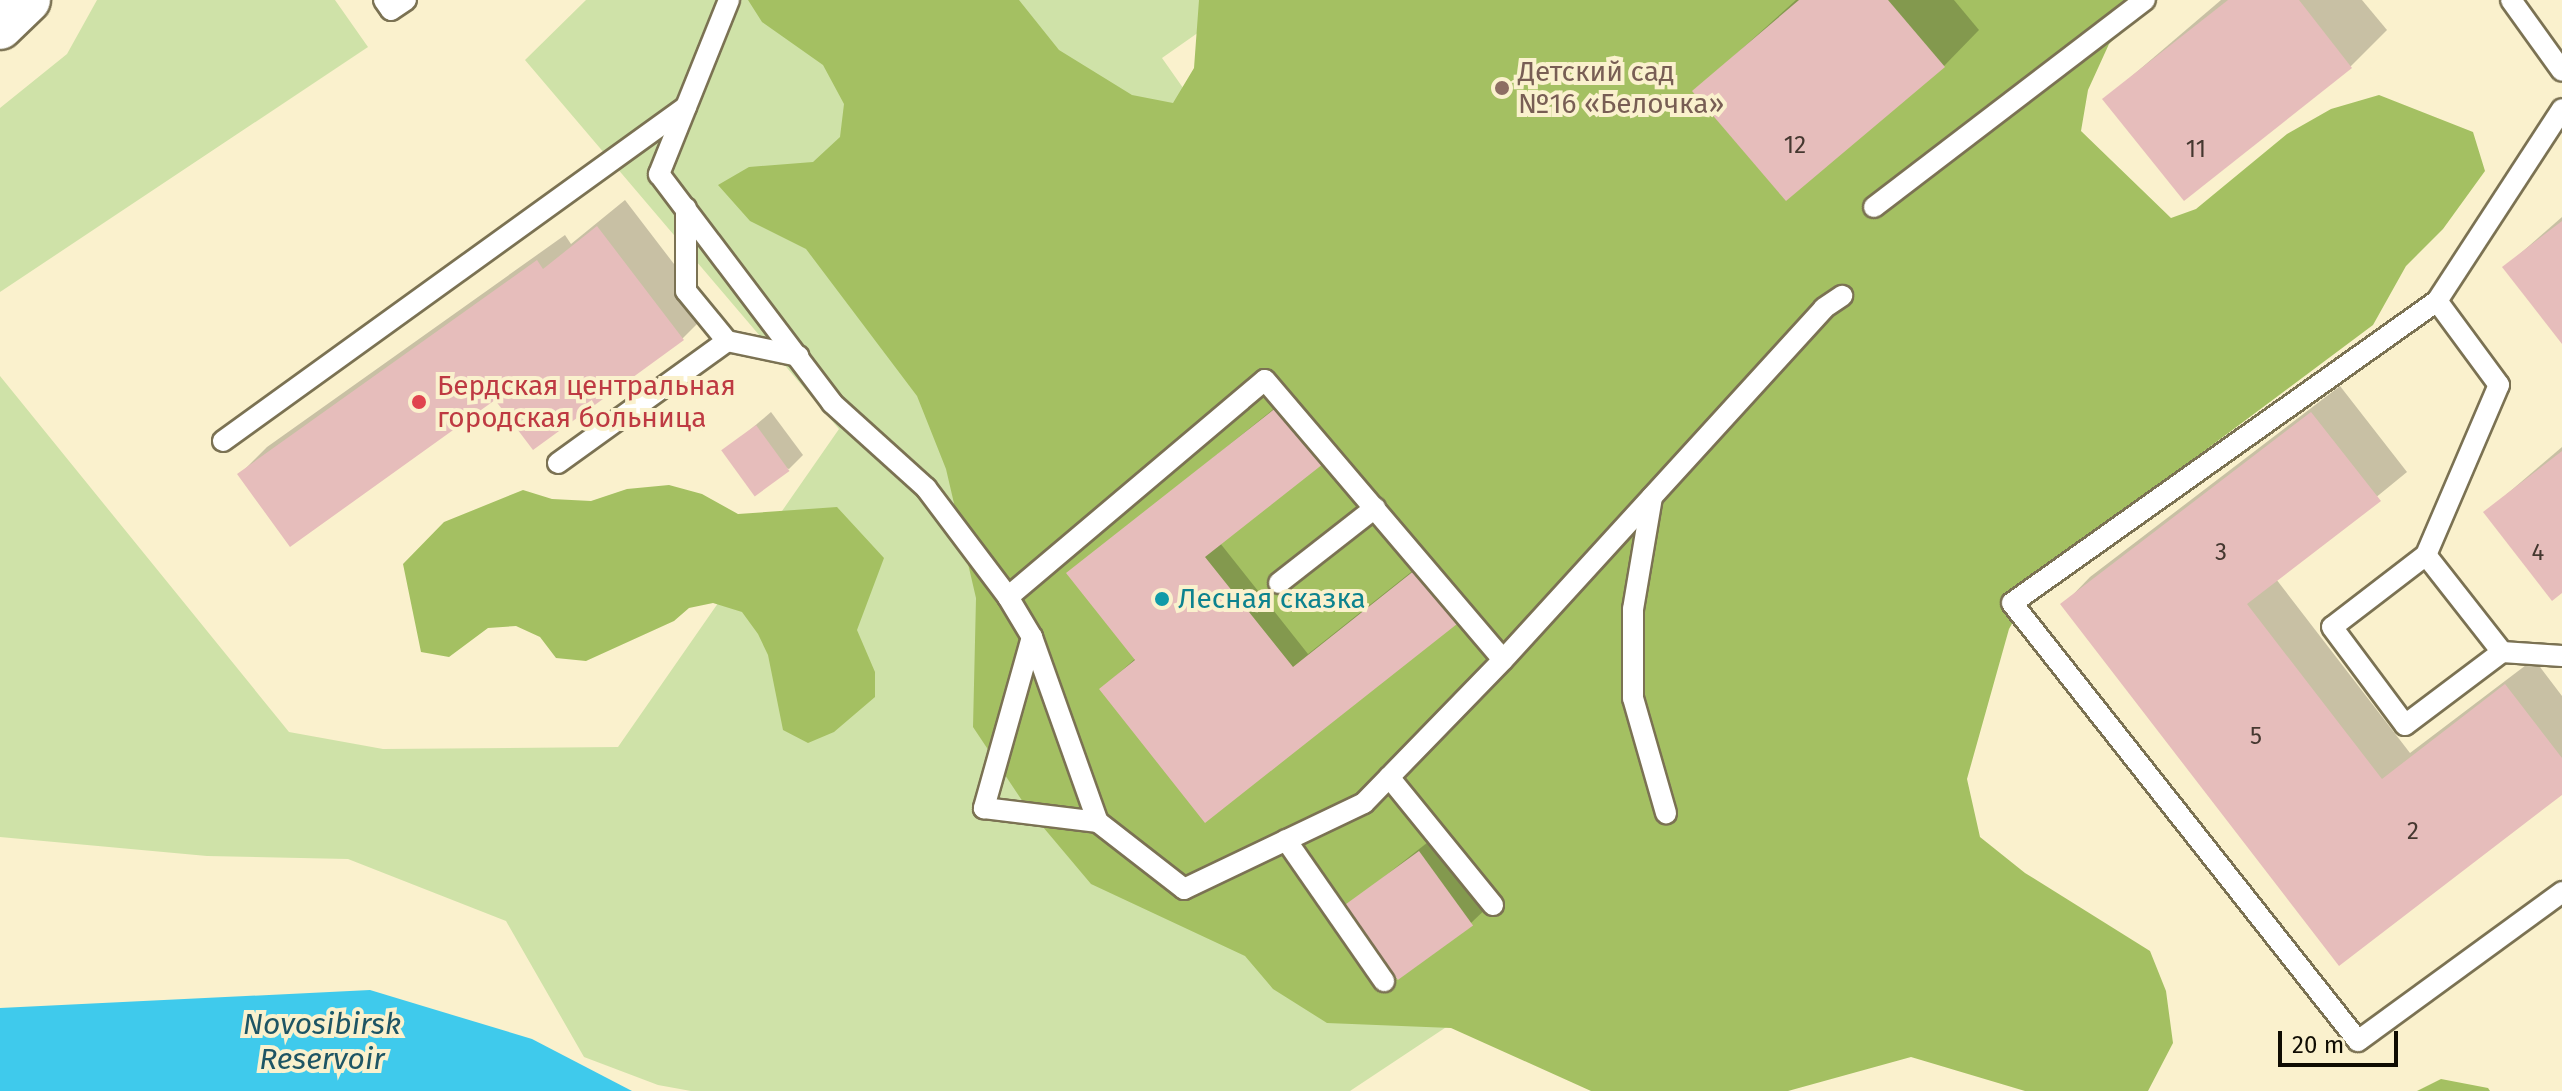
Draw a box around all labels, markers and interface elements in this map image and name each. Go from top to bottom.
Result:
place label: Детский сад №16 «Белочка» [1518,55,1724,121]
marker: Детский сад №16 «Белочка» [1493,79,1511,97]
house number: 12 [1784,132,1806,160]
house number: 11 [2186,136,2206,164]
place label: Бердская центральная городская больница [437,369,736,435]
marker: Бердская центральная городская больница [408,391,430,413]
house number: 3 [2215,539,2227,567]
house number: 4 [2532,539,2544,567]
place label: Лесная сказка [1178,582,1366,616]
marker: Лесная сказка [1153,590,1171,608]
house number: 5 [2250,723,2262,751]
house number: 2 [2407,818,2419,846]
water label: Novosibirsk Reservoir [243,1006,401,1076]
scale bar [2282,1015,2402,1065]
text: 20 m [2292,1031,2344,1059]

